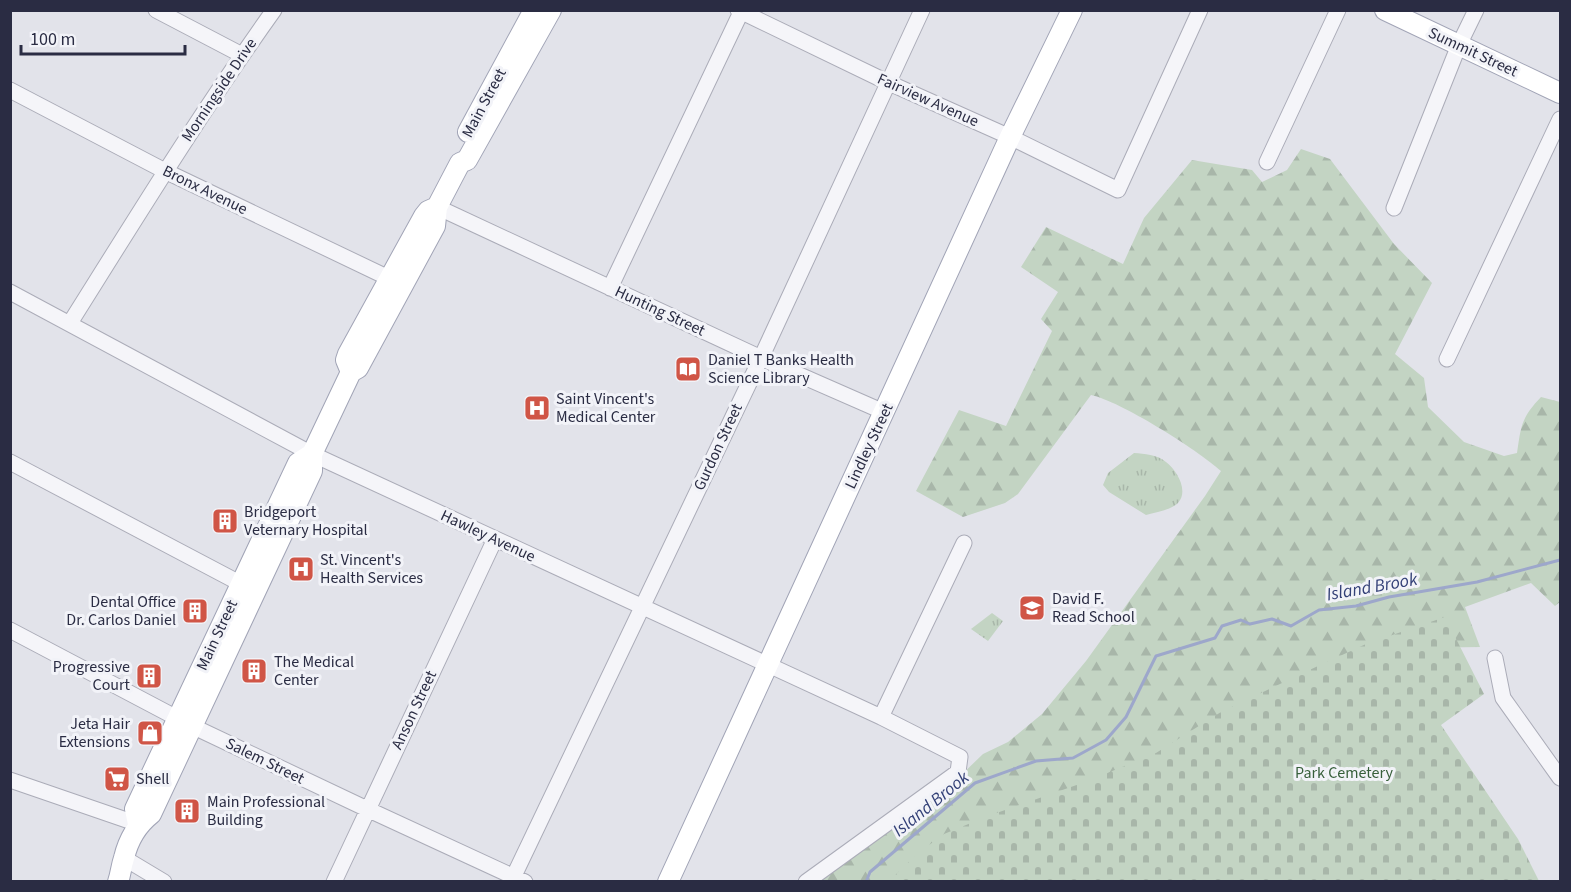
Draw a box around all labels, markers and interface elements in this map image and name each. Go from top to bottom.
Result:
scale bar [21,18,184,56]
street label: Summit Street [1425,22,1522,83]
text: 100 m [30,27,75,52]
street label: Morningside Drive [176,34,262,146]
street label: Main Street [457,64,512,142]
street label: Fairview Avenue [874,68,982,132]
street label: Bronx Avenue [159,160,251,220]
street label: Hunting Street [611,280,709,342]
place label: Daniel T Banks Health Science Library [708,349,854,389]
library icon: Daniel T Banks Health Science Library [673,354,703,384]
place label: Saint Vincent's Medical Center [556,388,656,428]
hospital icon: Saint Vincent's Medical Center [522,393,552,423]
street label: Gurdon Street [688,399,748,494]
street label: Lindley Street [840,399,899,492]
place label: Bridgeport Veternary Hospital [244,501,368,541]
street label: Hawley Avenue [437,504,539,568]
building icon: Bridgeport Veternary Hospital [210,506,240,536]
place label: St. Vincent's Health Services [320,549,423,589]
hospital icon: St. Vincent's Health Services [286,554,316,584]
water label: Island Brook [1325,567,1420,607]
place label: David F. Read School [1052,588,1135,628]
place label: Dental Office Dr. Carlos Daniel [66,591,176,631]
school or university icon: David F. Read School [1017,593,1047,623]
building icon: Dental Office Dr. Carlos Daniel [180,596,210,626]
street label: Main Street [191,596,243,674]
place label: The Medical Center [274,651,354,691]
place label: Progressive Court [53,656,131,696]
building icon: The Medical Center [239,656,269,686]
building icon: Progressive Court [134,661,164,691]
street label: Anson Street [386,666,442,753]
place label: Jeta Hair Extensions [59,713,130,753]
shop icon: Jeta Hair Extensions [135,718,165,748]
street label: Salem Street [222,732,309,790]
park label: Park Cemetery [1295,762,1393,784]
supermarket icon: Shell [102,764,132,794]
water label: Island Brook [887,765,975,843]
place label: Shell [136,768,169,790]
place label: Main Professional Building [207,791,325,831]
building icon: Main Professional Building [172,796,202,826]

